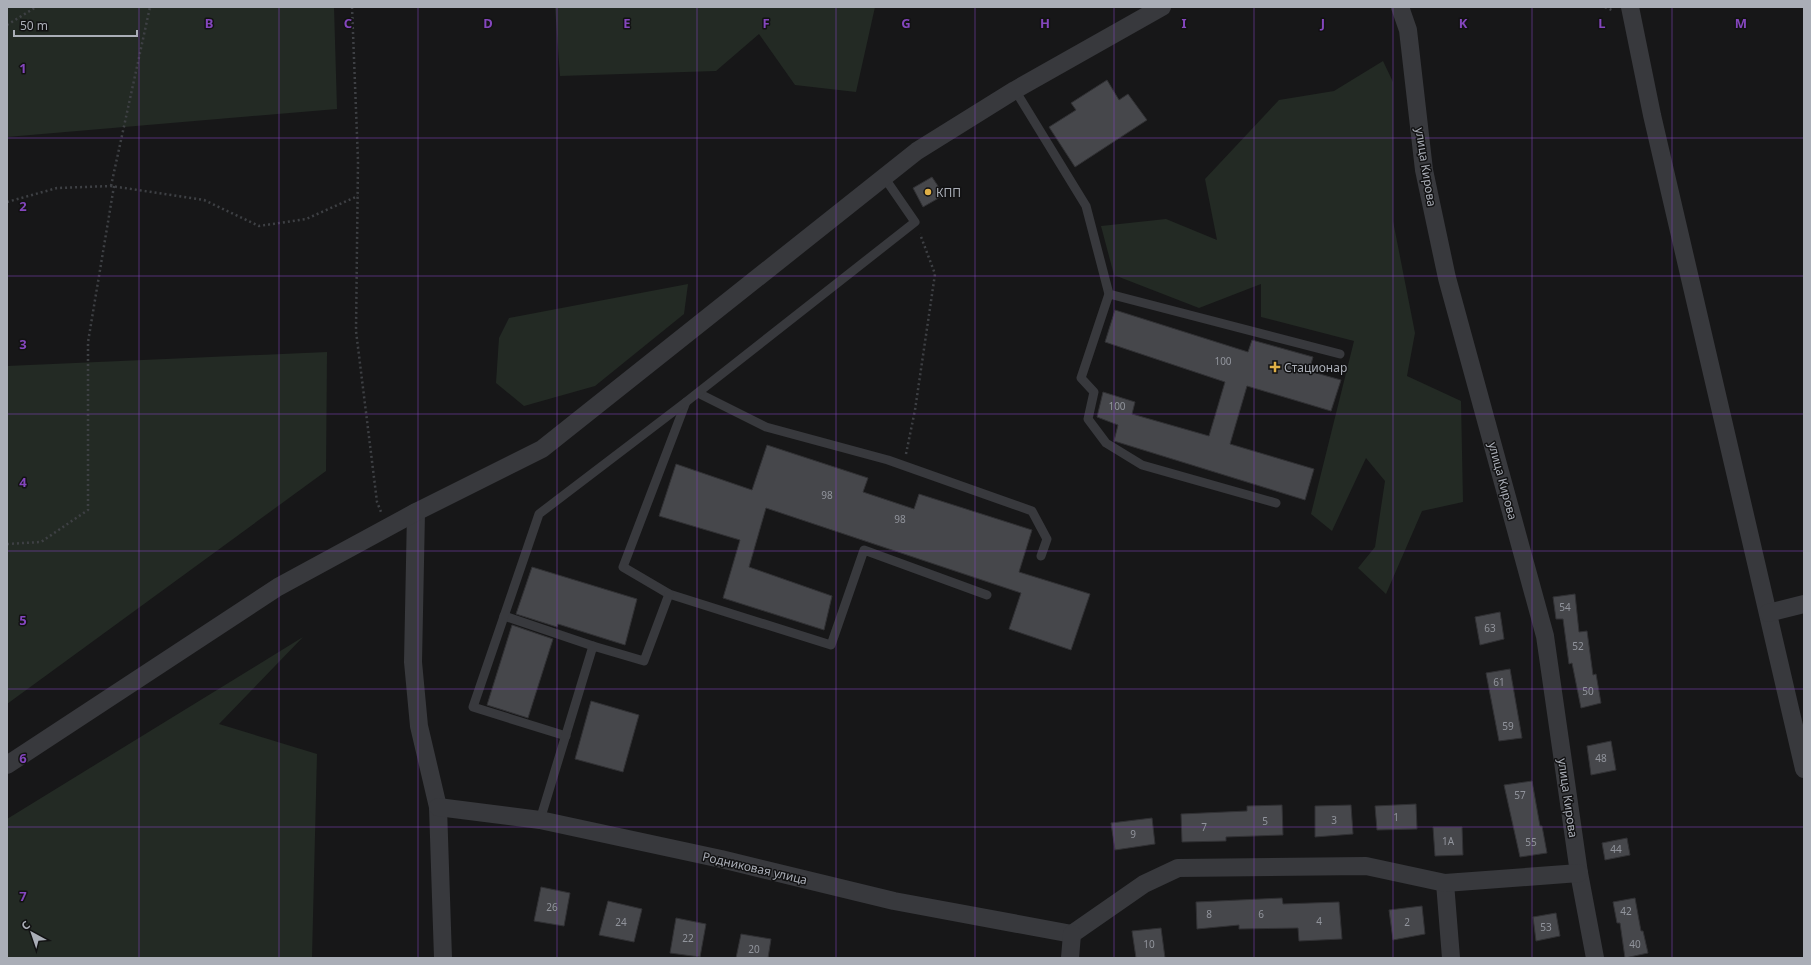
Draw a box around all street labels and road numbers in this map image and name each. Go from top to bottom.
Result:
street label: улица Кирова [1411,126,1441,208]
street label: улица Кирова [1484,440,1522,522]
street label: улица Кирова [1554,757,1582,839]
street label: Родниковая улица [701,848,809,888]

